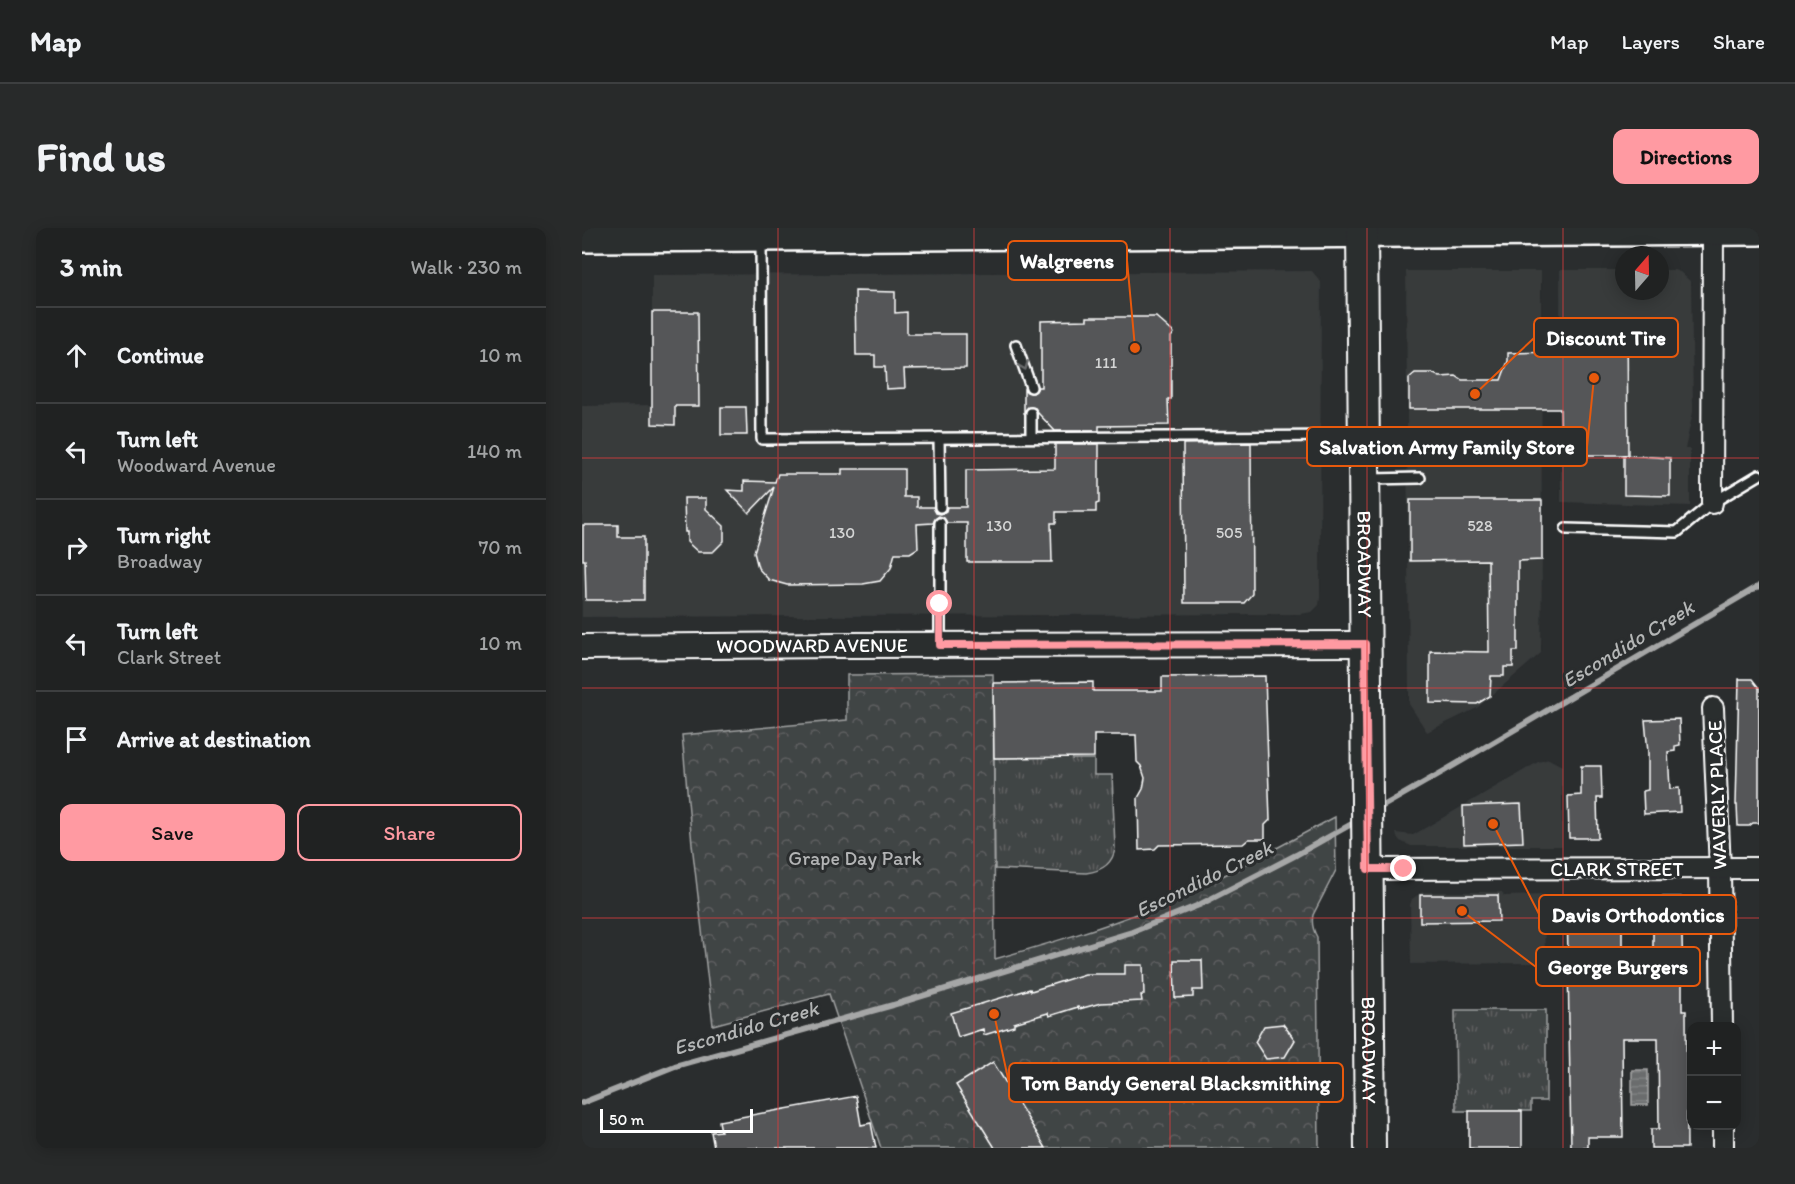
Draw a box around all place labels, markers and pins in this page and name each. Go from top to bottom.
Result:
callout: Walgreens [1008,241,1127,280]
callout: Discount Tire [1534,318,1678,357]
callout: Salvation Army Family Store [1307,427,1587,466]
callout: Davis Orthodontics [1539,895,1736,934]
callout: George Burgers [1536,947,1700,986]
callout: Tom Bandy General Blacksmithing [1009,1063,1343,1102]

